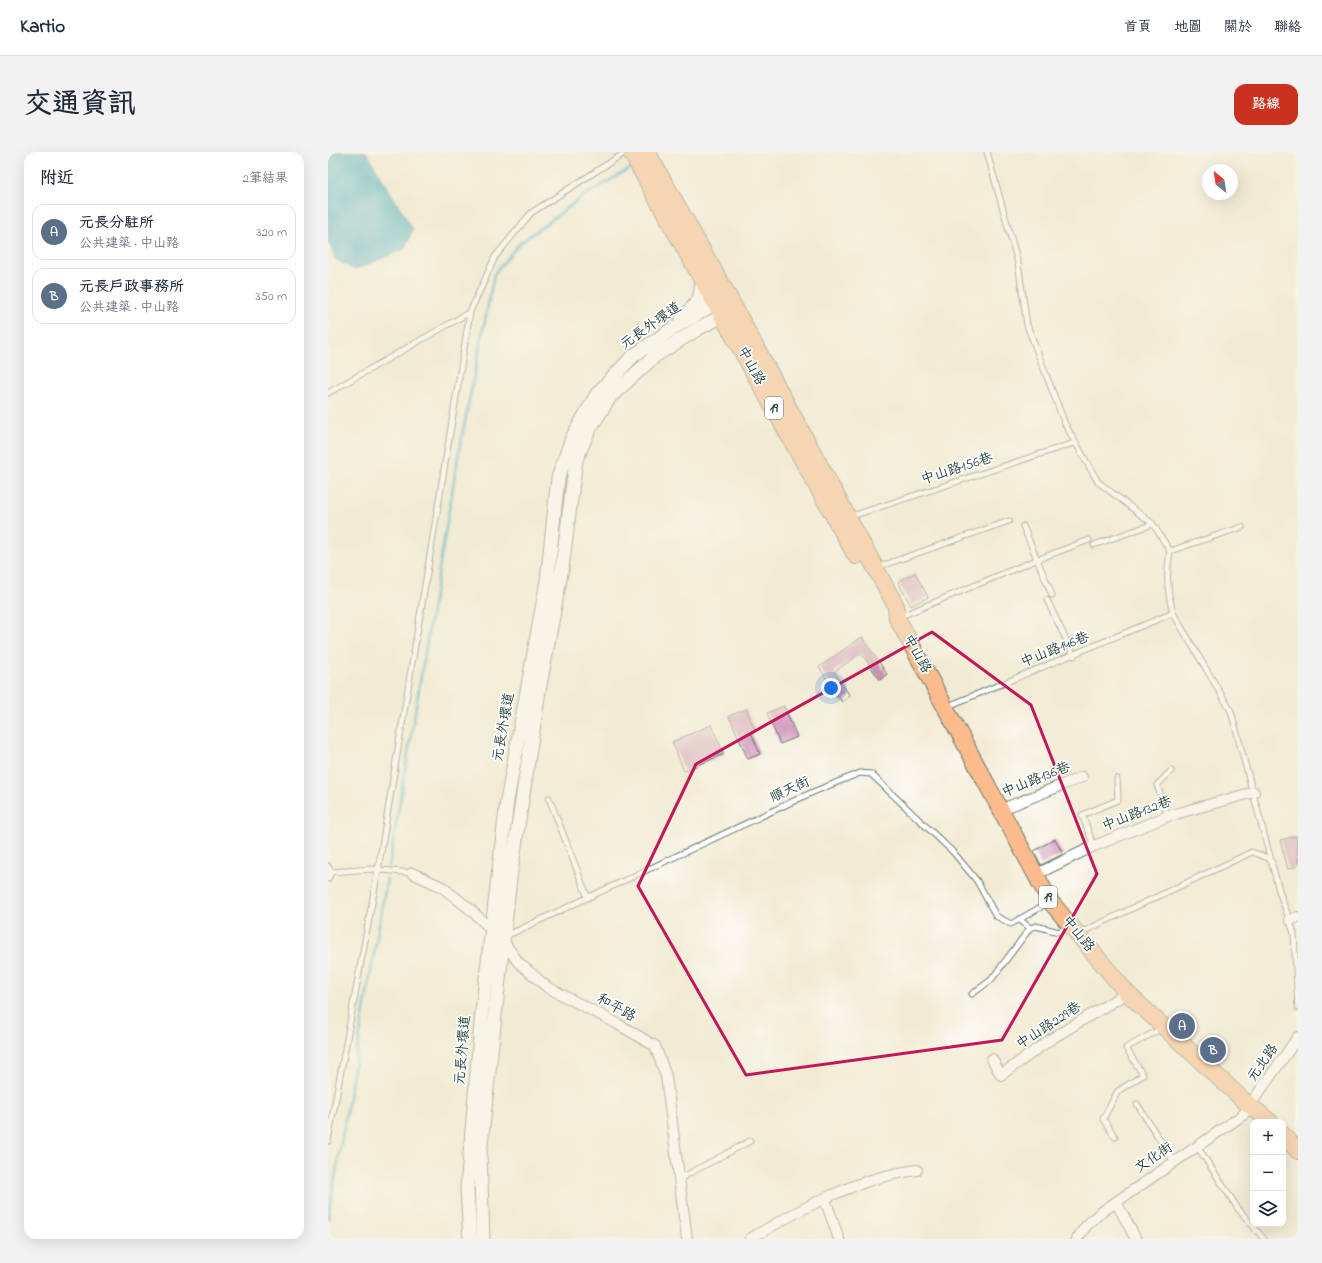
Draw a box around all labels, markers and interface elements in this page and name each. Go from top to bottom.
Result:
text: Kartio [20,14,65,41]
text: 首頁 [1124,17,1152,38]
text: 地圖 [1174,17,1202,38]
text: 關於 [1224,17,1252,38]
text: 聯絡 [1274,17,1302,38]
button: 路線 [1234,84,1298,125]
text: 交通資訊 [24,85,136,126]
north arrow [1202,164,1238,200]
text: 附近 [40,166,74,191]
text: 2筆結果 [243,169,288,188]
text: 元長分駐所 [79,212,154,234]
text: A [50,223,58,242]
text: 320 m [256,223,287,242]
text: 公共建築 · 中山路 [79,234,179,253]
text: 元長戶政事務所 [79,276,184,298]
text: B [50,287,58,306]
text: 350 m [255,287,287,306]
street label: 元長外環道 [616,297,686,355]
text: 公共建築 · 中山路 [79,298,179,317]
street label: 中山路 [732,343,770,389]
road number: 19 [765,397,783,419]
street label: 中山路156巷 [918,447,997,491]
street label: 中山路146巷 [1018,626,1093,673]
street label: 中山路 [898,631,936,677]
your location [821,678,841,698]
street label: 元長外環道 [488,691,520,763]
street label: 中山路136巷 [998,756,1074,803]
street label: 順天街 [767,772,813,808]
street label: 中山路132巷 [1099,791,1176,837]
road number: 19 [1039,886,1057,908]
street label: 中山路 [1057,911,1099,957]
street label: 和平路 [593,989,639,1027]
street label: 中山路229巷 [1012,996,1087,1055]
pin: A [1169,1011,1195,1041]
street label: 元長外環道 [449,1014,477,1086]
pin: B [1200,1035,1226,1065]
street label: 元北路 [1242,1040,1284,1086]
map controls [1250,1119,1286,1227]
button: + [1250,1119,1286,1155]
street label: 文化街 [1131,1138,1177,1178]
button: − [1250,1155,1286,1191]
button: layers [1250,1191,1286,1227]

